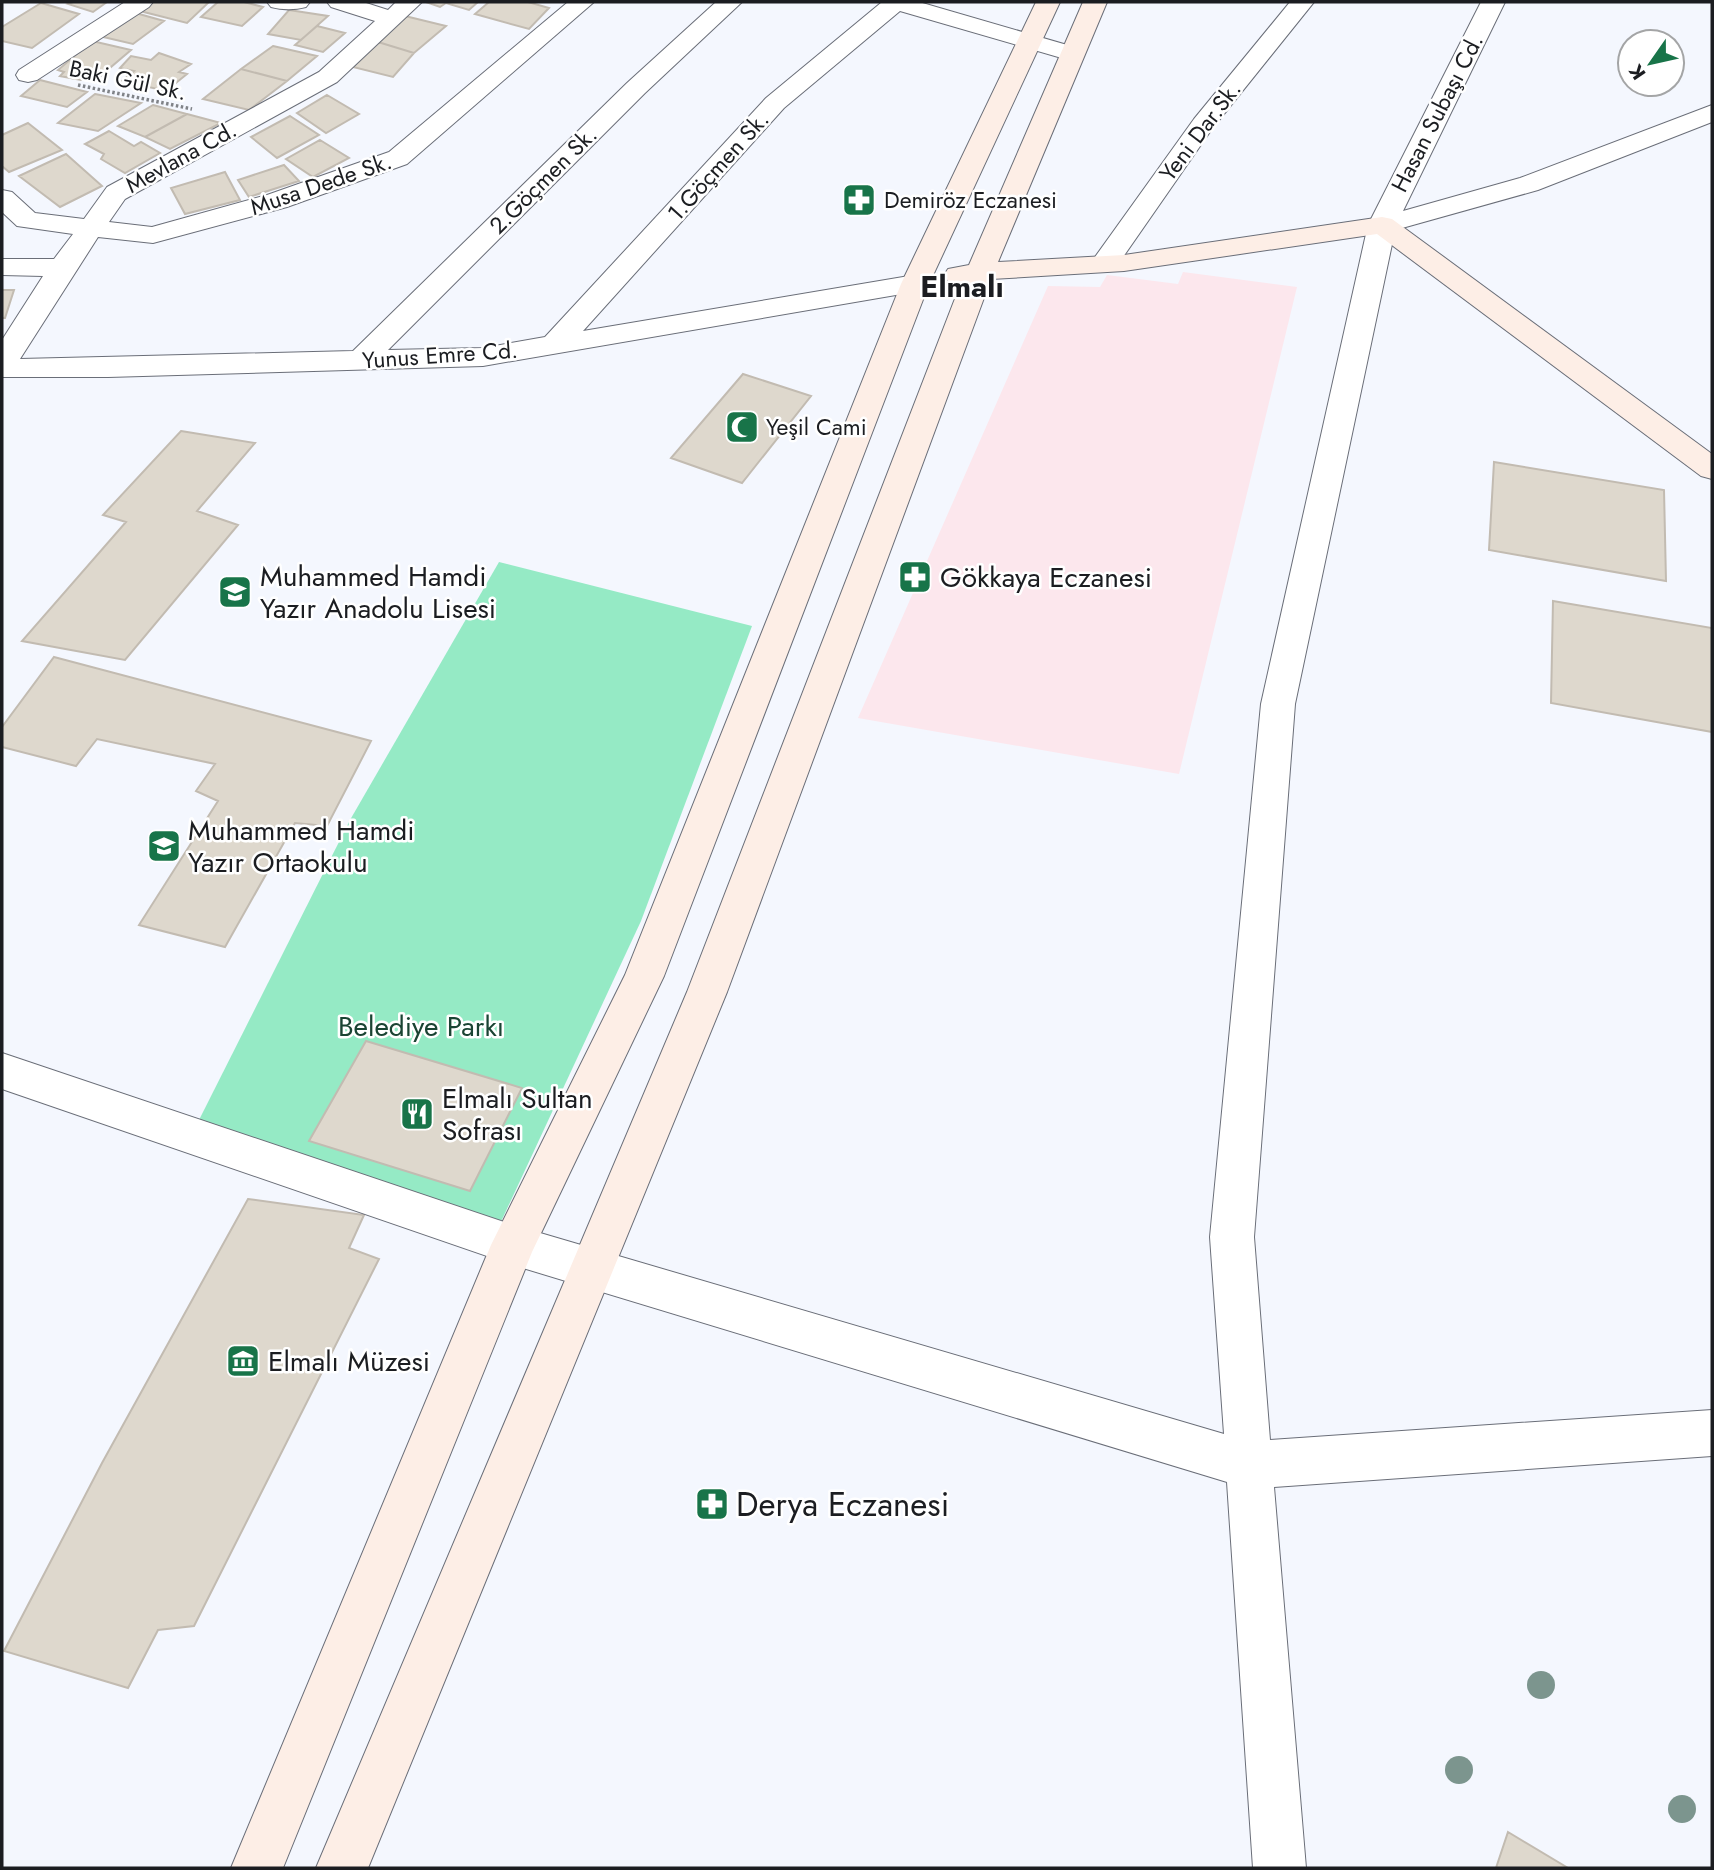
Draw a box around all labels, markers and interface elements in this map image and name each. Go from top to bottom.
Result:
street label: Hasan Subaşı Cd. [1382,28,1492,198]
north arrow [1616,28,1686,98]
street label: Baki Gül Sk. [66,51,190,109]
text: K [1622,59,1652,85]
street label: Yeni Dar.Sk. [1151,74,1249,188]
street label: 1.Göçmen Sk. [659,103,777,229]
street label: Mevlana Cd. [119,112,243,202]
street label: 2.Göçmen Sk. [481,118,605,242]
street label: Musa Dede Sk. [246,144,396,224]
pharmacy icon: Demiröz Eczanesi [840,181,878,219]
place label: Demiröz Eczanesi [884,183,1057,217]
district label: Elmalı [920,265,1004,308]
street label: Yunus Emre Cd. [361,333,519,377]
mosque icon: Yeşil Cami [723,408,761,446]
place label: Yeşil Cami [766,410,867,444]
place label: Muhammed Hamdi Yazır Anadolu Lisesi [260,556,496,629]
place label: Gökkaya Eczanesi [940,557,1152,598]
pharmacy icon: Gökkaya Eczanesi [896,558,934,596]
school or university icon: Muhammed Hamdi Yazır Anadolu Lisesi [216,573,254,611]
place label: Muhammed Hamdi Yazır Ortaokulu [188,810,415,883]
school or university icon: Muhammed Hamdi Yazır Ortaokulu [145,827,183,865]
park label: Belediye Parkı [338,1006,504,1047]
place label: Elmalı Sultan Sofrası [442,1078,593,1151]
restaurant icon: Elmalı Sultan Sofrası [398,1095,436,1133]
place label: Elmalı Müzesi [268,1341,430,1382]
museum icon: Elmalı Müzesi [224,1342,262,1380]
place label: Derya Eczanesi [736,1481,949,1528]
pharmacy icon: Derya Eczanesi [693,1485,731,1523]

